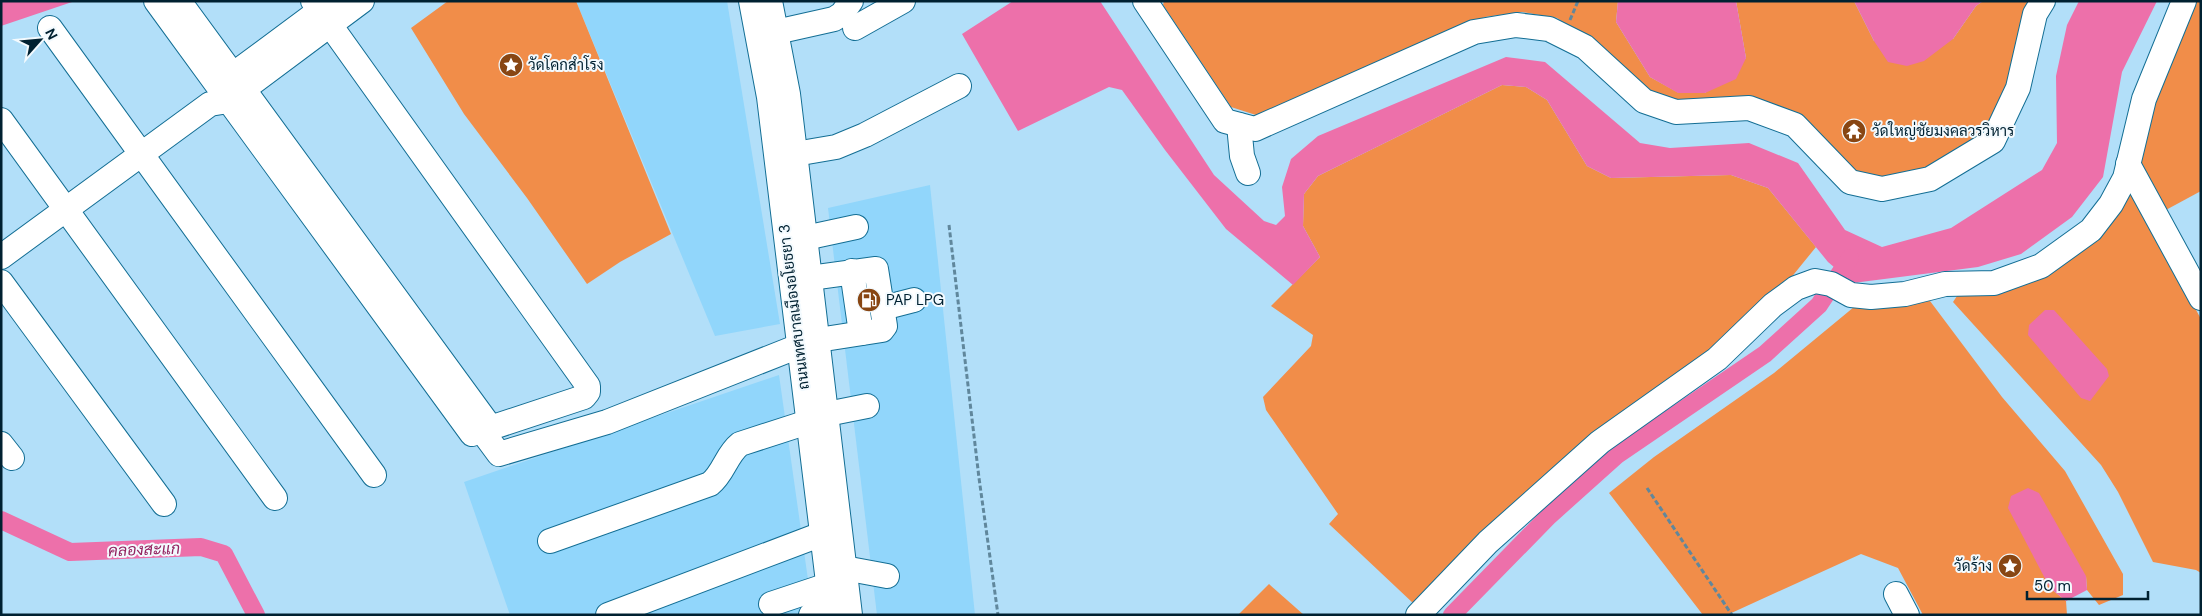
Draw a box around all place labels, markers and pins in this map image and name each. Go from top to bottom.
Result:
place icon: วัดโคกสำโรง [498,52,524,78]
place label: วัดโคกสำโรง [528,55,604,75]
temple icon: วัดใหญ่ชัยมงคลวรวิหาร [1841,118,1867,144]
place label: วัดใหญ่ชัยมงคลวรวิหาร [1872,121,2014,141]
fuel station icon: PAP LPG [856,287,882,313]
place label: PAP LPG [886,290,944,310]
place icon: วัดร้าง [1997,553,2023,579]
place label: วัดร้าง [1954,556,1992,576]

